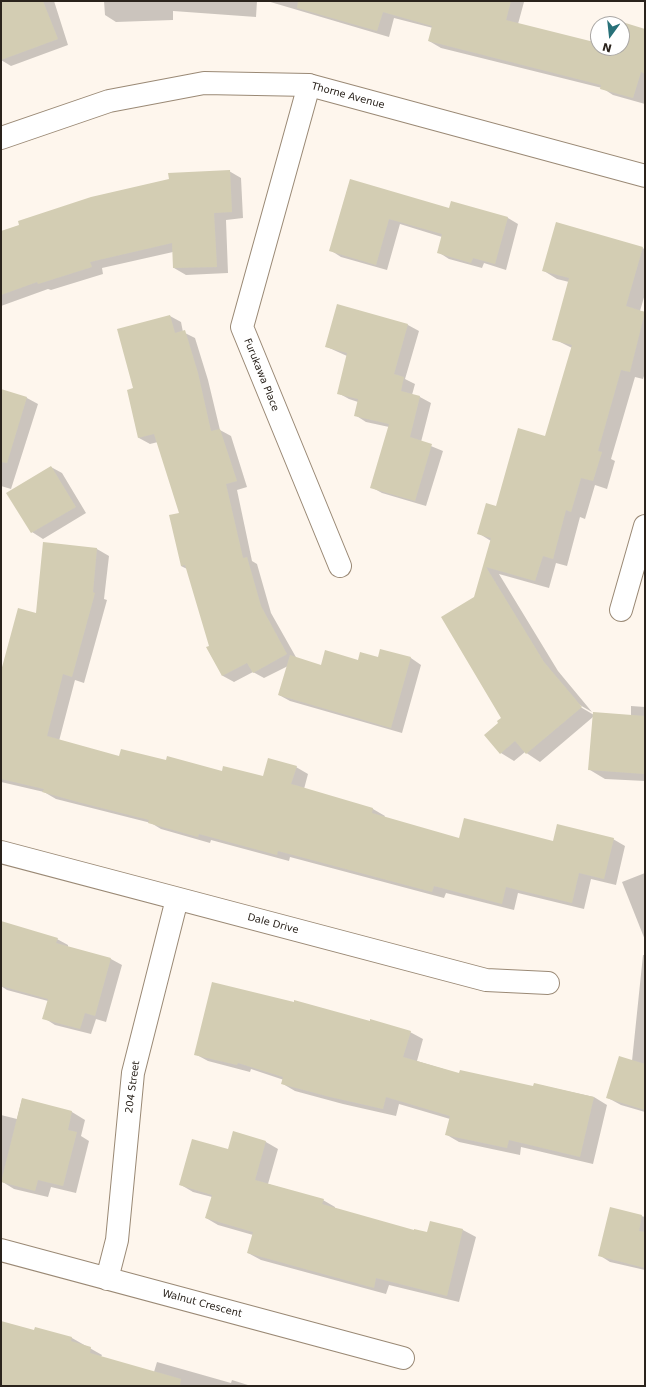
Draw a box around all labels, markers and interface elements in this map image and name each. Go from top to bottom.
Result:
north arrow [590,16,630,56]
text: N [601,40,613,55]
street label: Thorne Avenue [310,80,386,112]
street label: Furukawa Place [241,337,281,413]
street label: Dale Drive [246,911,300,937]
street label: 204 Street [123,1060,143,1114]
street label: Walnut Crescent [161,1288,243,1320]

